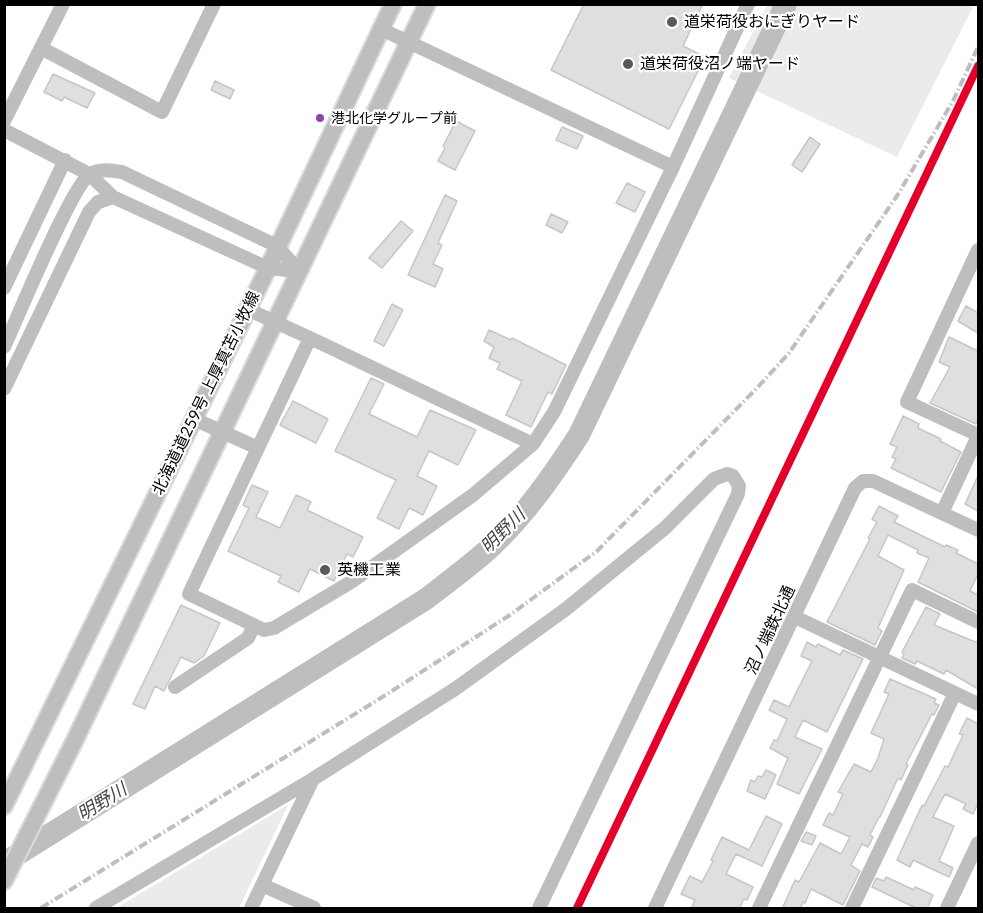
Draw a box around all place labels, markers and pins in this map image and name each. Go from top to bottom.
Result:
place label: 道栄荷役おにぎりヤード [684,12,860,32]
marker: 道栄荷役おにぎりヤード [665,15,679,29]
place label: 道栄荷役沼ノ端ヤード [640,54,800,74]
marker: 道栄荷役沼ノ端ヤード [621,57,635,71]
place label: 港北化学グループ前 [331,110,457,126]
marker: 港北化学グループ前 [314,112,326,124]
place label: 英機工業 [337,560,401,580]
marker: 英機工業 [318,563,332,577]

